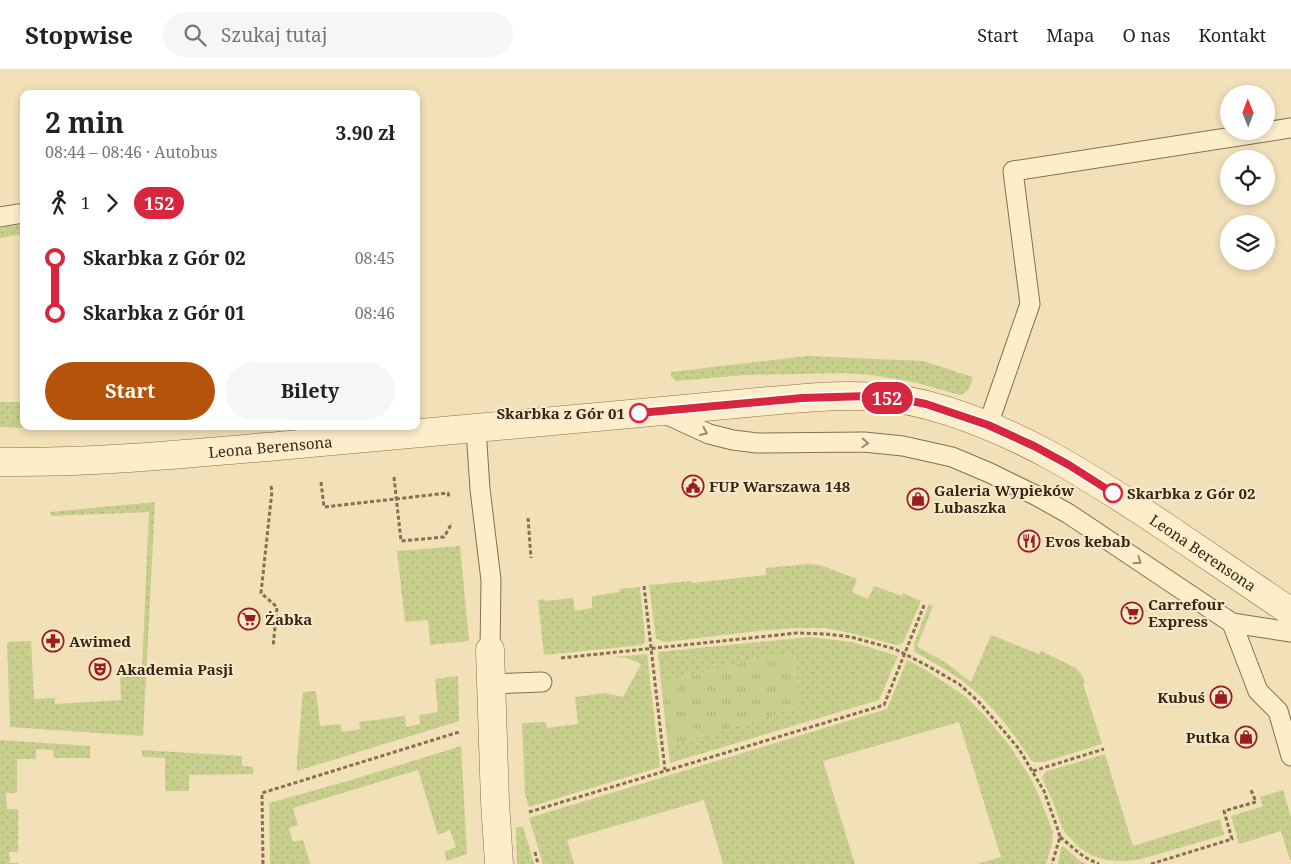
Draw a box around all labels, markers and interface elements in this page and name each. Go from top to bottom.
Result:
search box [163,12,513,57]
text: Stopwise [25,18,133,51]
icon: search [181,21,209,49]
text: Szukaj tutaj [221,22,328,48]
text: Start [977,23,1018,47]
text: Mapa [1046,23,1095,47]
text: O nas [1123,23,1170,47]
text: Kontakt [1198,23,1266,47]
north arrow [1220,85,1275,140]
map controls [1220,85,1275,270]
text: 2 min [45,103,124,141]
text: 3.90 zł [336,120,395,146]
text: 08:44 – 08:46 · Autobus [45,141,218,163]
button: locate [1220,150,1275,205]
icon: walk [45,189,73,217]
icon: forward [98,189,126,217]
text: 152 [144,191,174,215]
text: 1 [81,192,90,214]
button: layers [1220,215,1275,270]
text: Skarbka z Gór 02 [83,245,246,271]
text: 08:45 [355,247,395,269]
text: Skarbka z Gór 01 [83,300,246,326]
text: 08:46 [355,302,395,324]
button: Start [45,362,215,420]
button: Bilety [225,362,395,420]
line badge: 152 [858,382,916,414]
text: 152 [872,386,902,410]
place label: Skarbka z Gór 01 [496,403,625,423]
marker: Skarbka z Gór 01 [629,403,649,423]
one-way arrow [699,425,708,436]
street label: Leona Berensona [208,431,333,462]
one-way arrow [861,437,869,448]
public building icon: FUP Warszawa 148 [681,474,705,498]
place label: FUP Warszawa 148 [709,476,850,496]
place label: Galeria Wypieków Lubaszka [934,480,1074,517]
marker: Skarbka z Gór 02 [1103,483,1123,503]
place label: Skarbka z Gór 02 [1127,483,1256,503]
shop icon: Galeria Wypieków Lubaszka [906,487,930,511]
street label: Leona Berensona [1146,509,1260,596]
restaurant icon: Evos kebab [1017,529,1041,553]
place label: Evos kebab [1045,531,1131,551]
one-way arrow [1133,555,1142,564]
place label: Carrefour Express [1148,594,1225,631]
supermarket icon: Carrefour Express [1120,601,1144,625]
supermarket icon: Żabka [237,607,261,631]
place label: Żabka [265,609,312,629]
pharmacy icon: Awimed [41,629,65,653]
place label: Awimed [69,631,131,651]
theatre icon: Akademia Pasji [88,657,112,681]
place label: Akademia Pasji [116,659,234,679]
shop icon: Kubuś [1209,685,1233,709]
place label: Kubuś [1157,687,1205,707]
shop icon: Putka [1234,725,1258,749]
place label: Putka [1186,727,1230,747]

